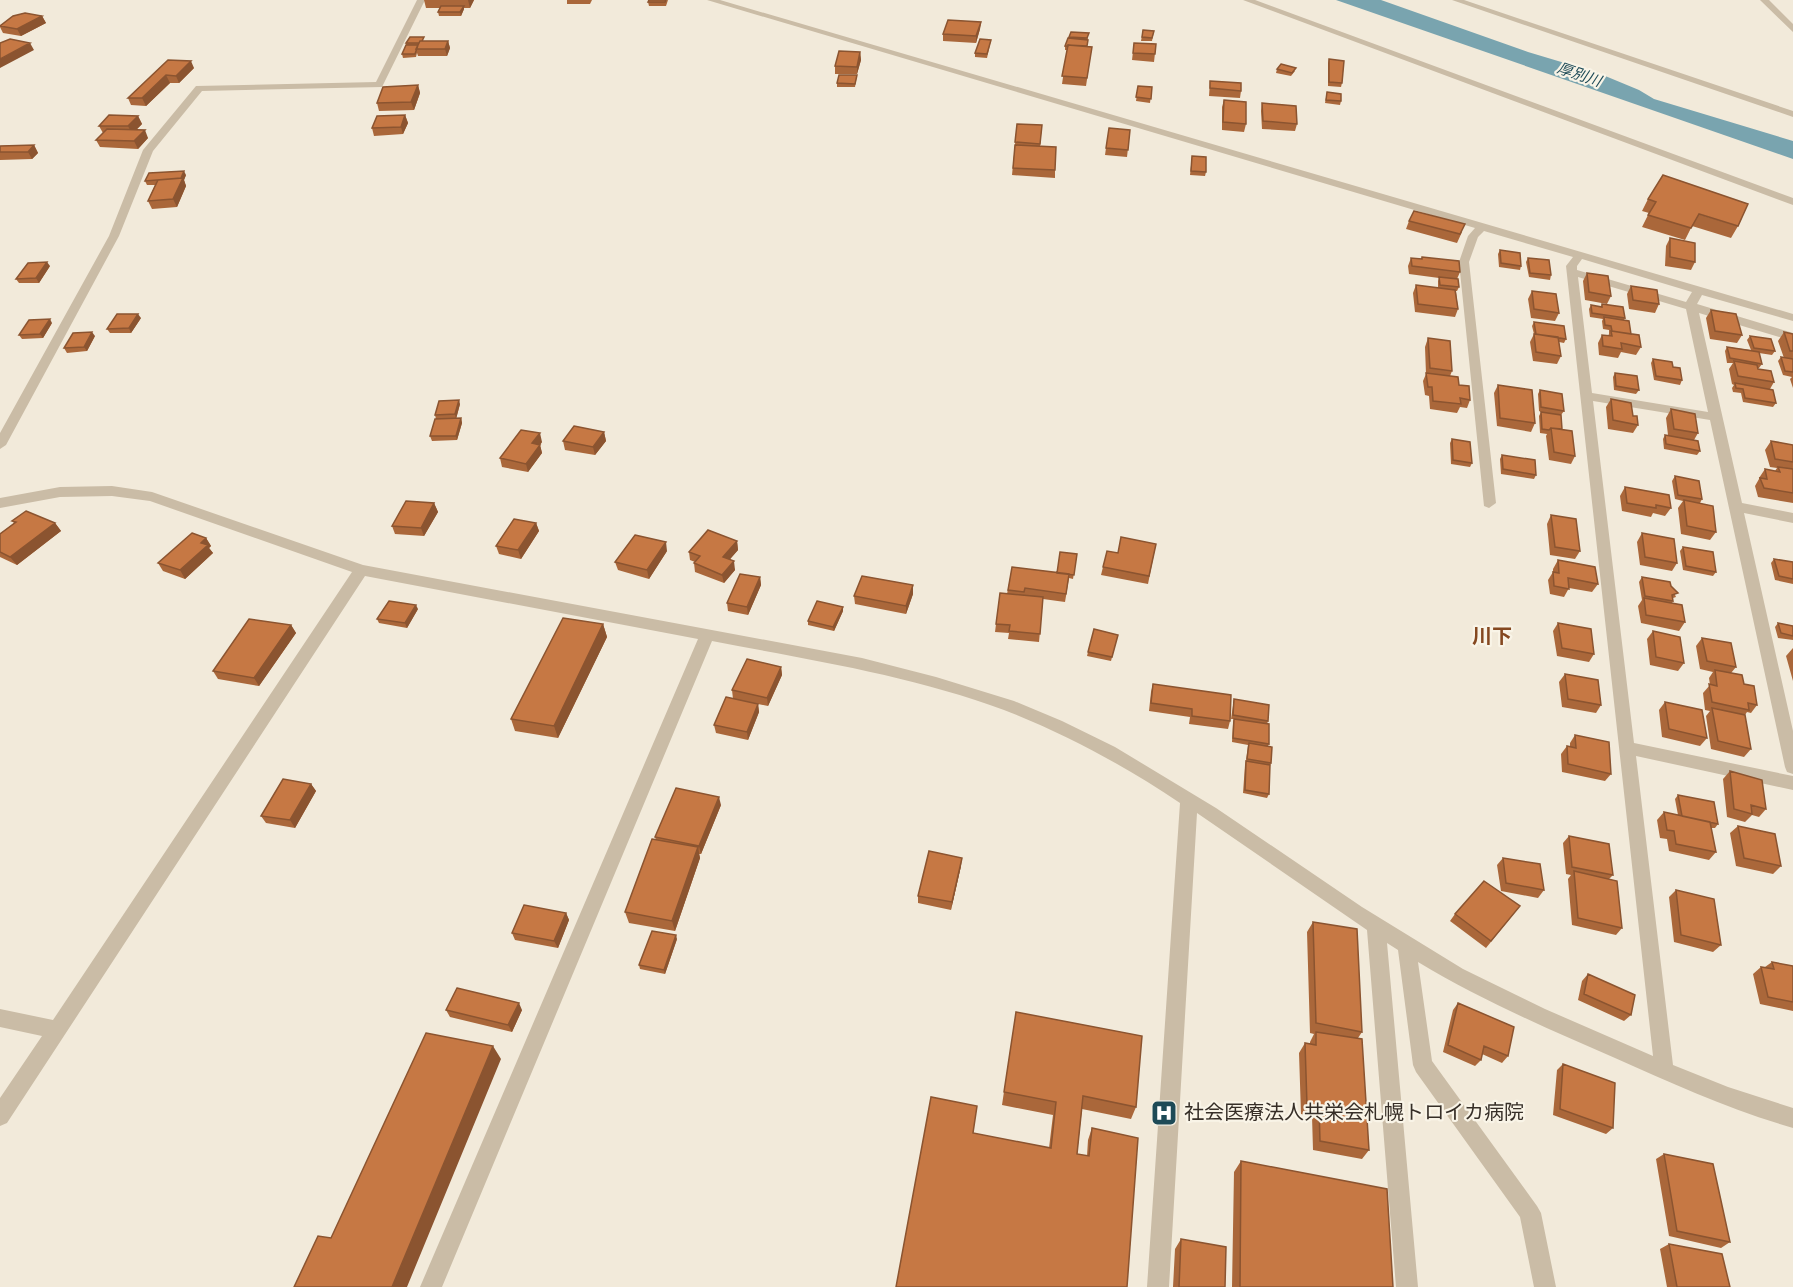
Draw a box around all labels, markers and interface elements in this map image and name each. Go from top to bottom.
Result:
water label: 厚別川 [1554,58,1606,93]
district label: 川下 [1472,623,1512,651]
hospital icon: 社会医療法人共栄会札幌トロイカ病院 [1149,1098,1179,1128]
place label: 社会医療法人共栄会札幌トロイカ病院 [1184,1099,1524,1127]

